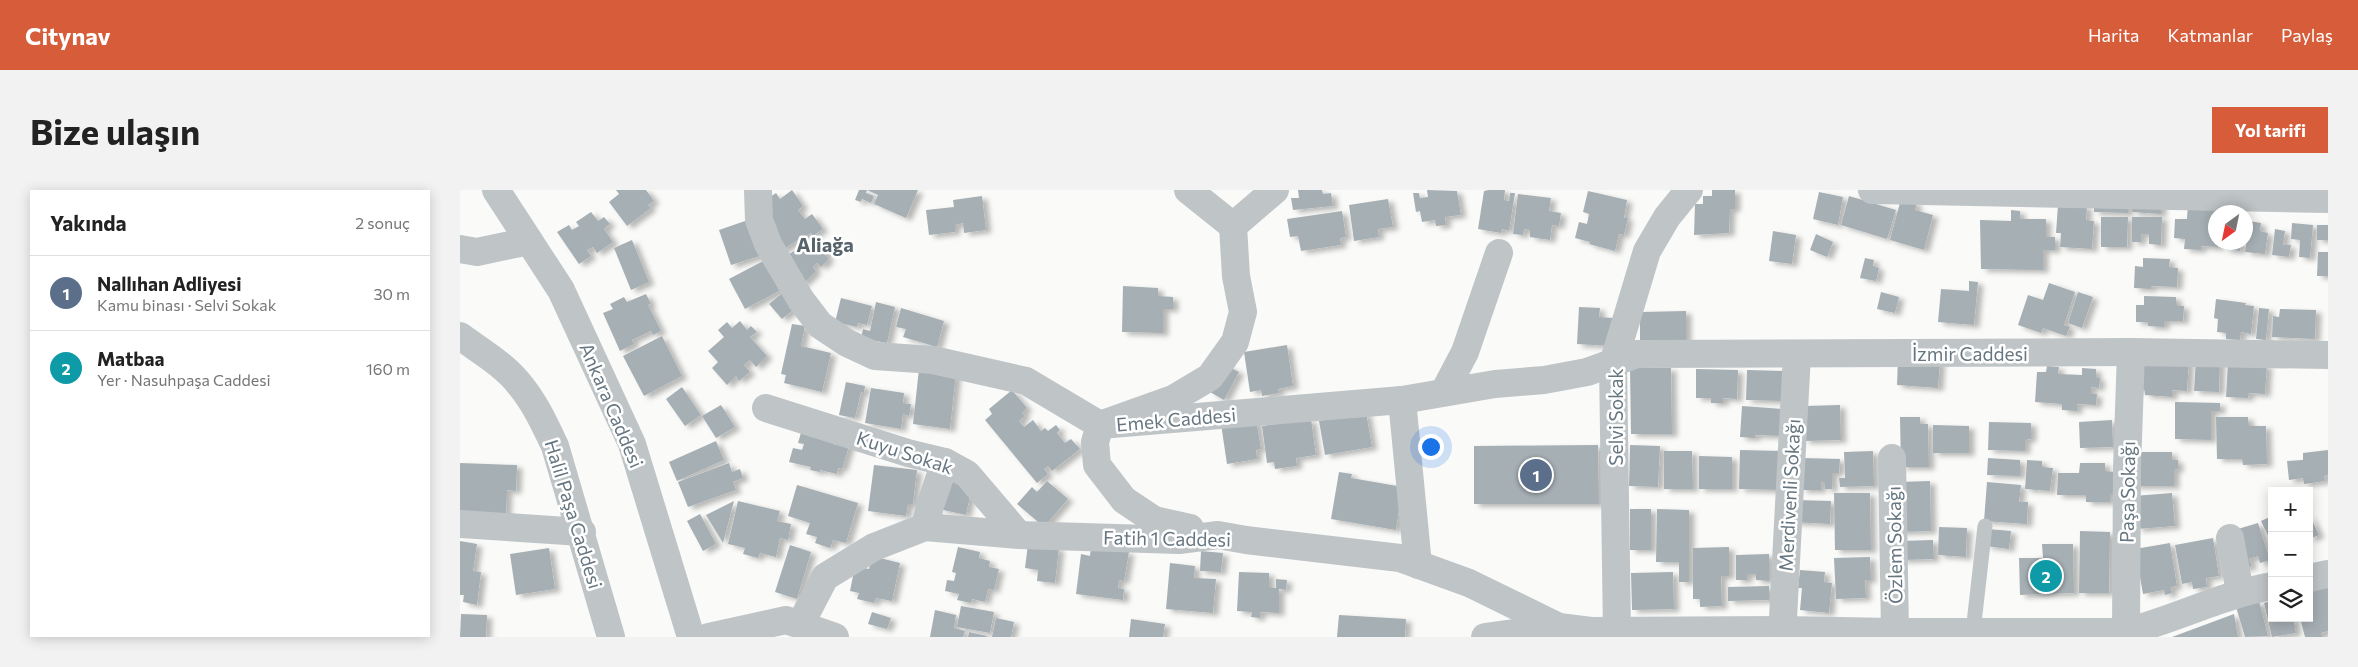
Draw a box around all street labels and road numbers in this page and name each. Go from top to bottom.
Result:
street label: Ankara Caddesi [575,339,649,471]
street label: İzmir Caddesi [1912,342,2028,365]
street label: Selvi Sokak [1604,368,1627,466]
street label: Emek Caddesi [1115,402,1237,436]
street label: Merdivenli Sokağı [1774,418,1804,572]
street label: Kuyu Sokak [854,426,956,478]
street label: Halil Paşa Caddesi [540,437,608,591]
street label: Paşa Sokağı [2115,441,2139,543]
street label: Özlem Sokağı [1881,486,1907,604]
street label: Fatih 1 Caddesi [1103,525,1231,551]

